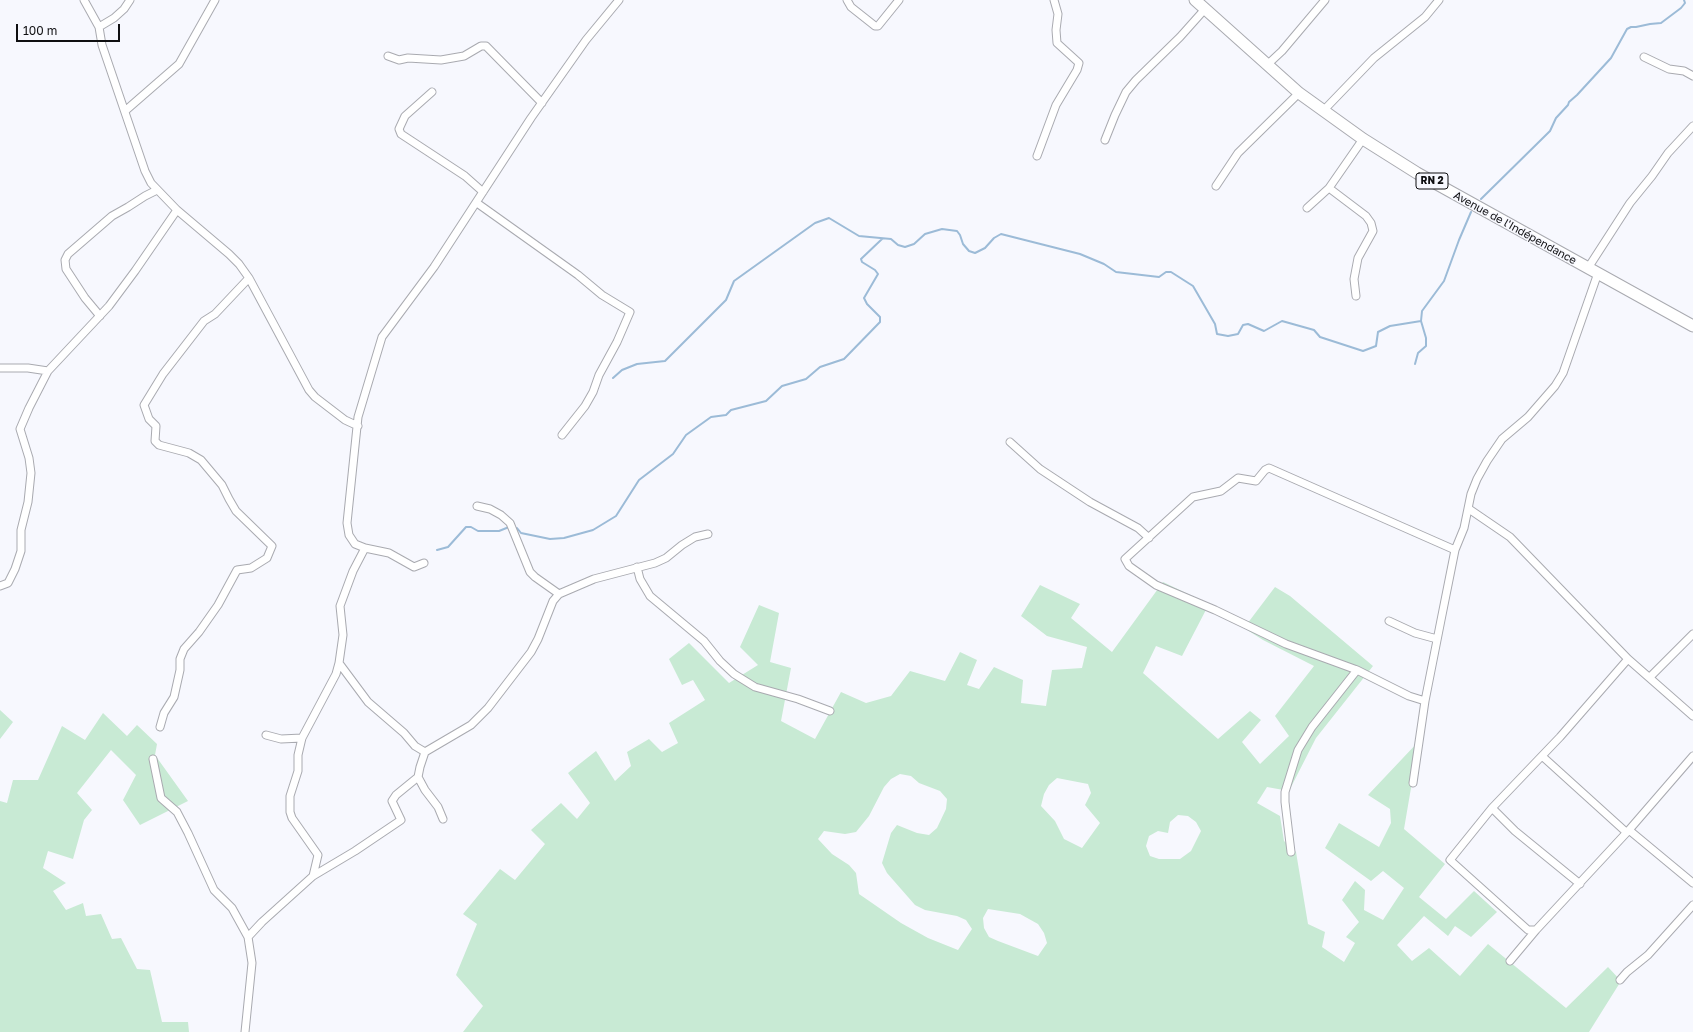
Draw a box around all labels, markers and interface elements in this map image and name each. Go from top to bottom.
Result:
scale bar [18,16,122,42]
text: 100 m [23,23,57,38]
road number: RN 2 [1416,173,1448,189]
street label: Avenue de l'Indépendance [1451,189,1579,267]

